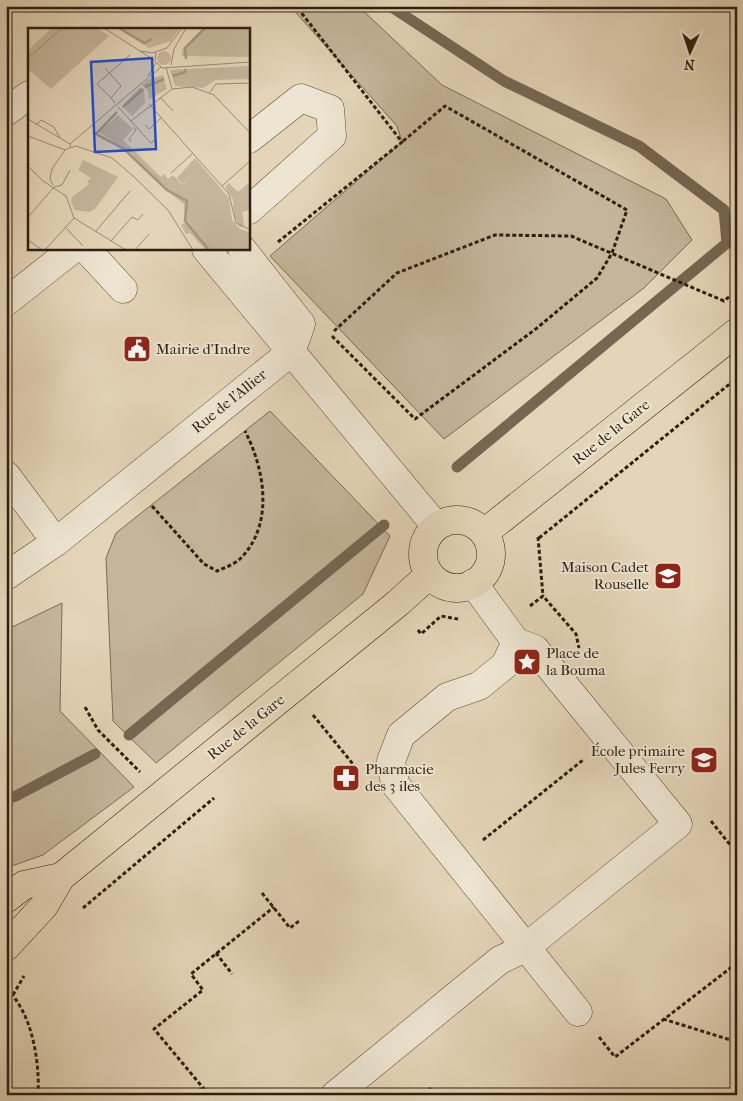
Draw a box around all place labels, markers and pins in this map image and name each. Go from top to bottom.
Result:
public building icon: Mairie d'Indre [122,334,152,364]
place label: Mairie d'Indre [156,340,251,358]
place label: Maison Cadet Rouselle [561,558,650,593]
school or university icon: Maison Cadet Rouselle [653,561,683,591]
place label: Place de la Bouma [545,644,606,679]
place icon: Place de la Bouma [512,647,542,677]
place label: École primaire Jules Ferry [591,742,686,777]
school or university icon: École primaire Jules Ferry [689,745,719,775]
place label: Pharmacie des 3 iles [365,760,434,795]
pharmacy icon: Pharmacie des 3 iles [331,763,361,793]

